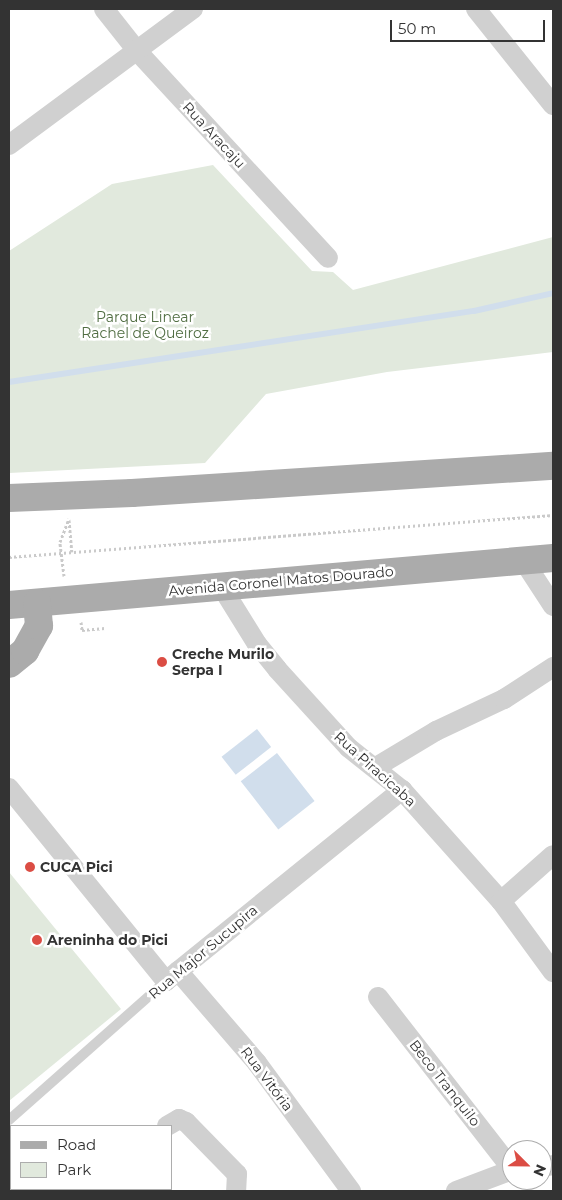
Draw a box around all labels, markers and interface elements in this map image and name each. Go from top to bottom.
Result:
scale bar [392,10,547,42]
text: 50 m [398,19,436,38]
street label: Rua Aracaju [179,98,249,172]
park label: Parque Linear Rachel de Queiroz [81,309,209,342]
street label: Avenida Coronel Matos Dourado [168,563,394,599]
place label: Creche Murilo Serpa I [172,646,274,679]
marker: Creche Murilo Serpa I [156,656,168,668]
street label: Rua Piracicaba [331,728,419,810]
place label: CUCA Pici [40,859,113,875]
marker: CUCA Pici [24,861,36,873]
street label: Rua Major Sucupira [145,902,261,1002]
place label: Areninha do Pici [47,932,168,948]
marker: Areninha do Pici [31,934,43,946]
street label: Beco Tranquilo [406,1036,484,1130]
street label: Rua Vitória [237,1043,297,1115]
legend [10,1125,172,1190]
text: Road [57,1135,96,1154]
north arrow [502,1140,552,1190]
text: Park [57,1160,91,1179]
text: N [529,1162,550,1179]

